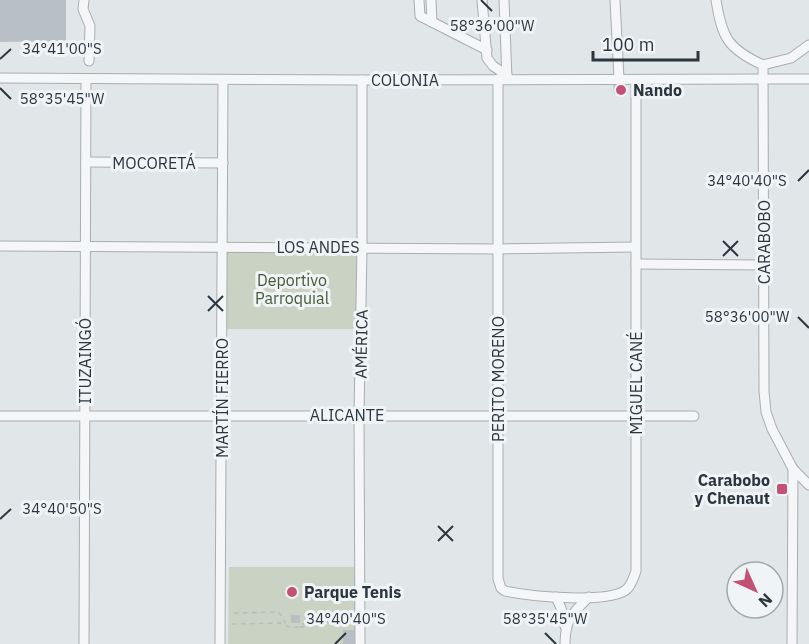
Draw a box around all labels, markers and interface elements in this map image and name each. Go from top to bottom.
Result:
text: 58°36'00"W [450,16,535,35]
scale bar [593,24,698,62]
text: 100 m [602,33,654,56]
text: 34°41'00"S [22,39,102,58]
street label: COLONIA [371,70,439,90]
place label: Nando [633,80,682,100]
marker: Nando [614,83,628,97]
text: 58°35'45"W [20,89,105,108]
street label: MOCORETÁ [112,152,196,173]
text: 34°40'40"S [707,171,787,190]
street label: CARABOBO [754,200,774,284]
street label: LOS ANDES [277,237,359,257]
park label: Deportivo Parroquial [255,270,329,308]
text: 58°36'00"W [705,307,790,326]
street label: AMÉRICA [349,309,372,379]
street label: PERITO MORENO [488,316,508,442]
street label: ITUZAINGÓ [74,318,95,404]
street label: MIGUEL CANÉ [625,331,646,435]
street label: MARTÍN FIERRO [211,338,232,458]
street label: ALICANTE [310,405,384,425]
place label: Carabobo y Chenaut [694,470,770,508]
marker: Carabobo y Chenaut [775,482,789,496]
text: 34°40'50"S [22,499,102,518]
north arrow [725,560,785,620]
place label: Parque Tenis [304,582,401,602]
marker: Parque Tenis [285,585,299,599]
text: N [754,589,777,612]
text: 34°40'40"S [306,609,386,628]
text: 58°35'45"W [503,609,588,628]

